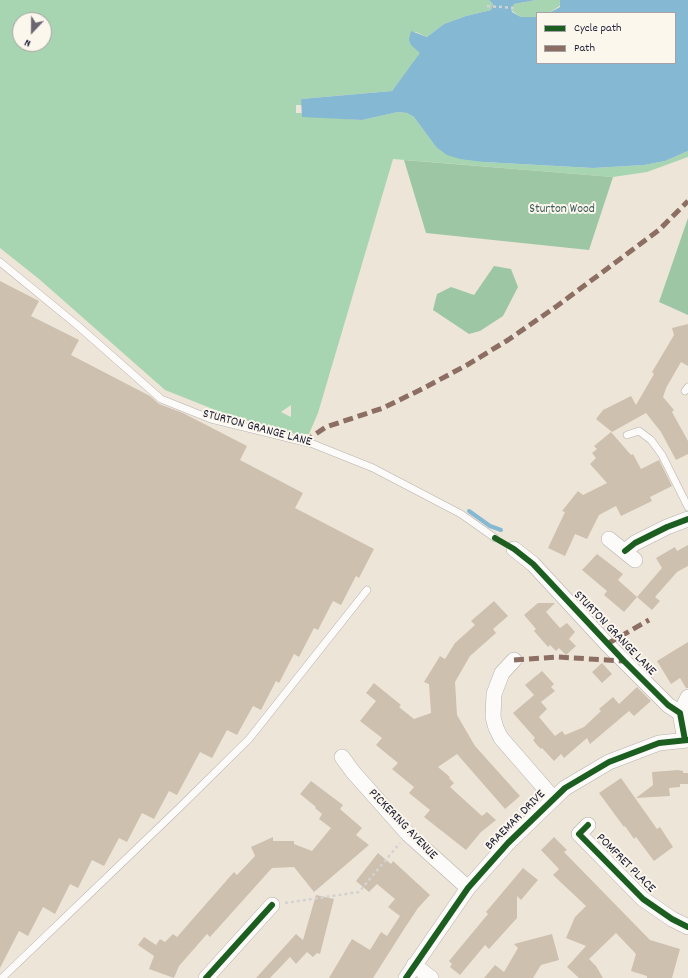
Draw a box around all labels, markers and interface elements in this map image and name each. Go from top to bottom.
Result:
north arrow [12,12,52,52]
legend [536,12,676,64]
text: Cycle path [574,20,622,37]
text: N [22,34,33,51]
text: Path [574,40,595,57]
park label: Sturton Wood [529,202,595,218]
street label: STURTON GRANGE LANE [201,407,313,451]
street label: STURTON GRANGE LANE [569,588,659,680]
street label: PICKERING AVENUE [364,786,440,864]
street label: BRAEMAR DRIVE [483,788,549,854]
street label: POMFRET PLACE [592,831,658,897]

